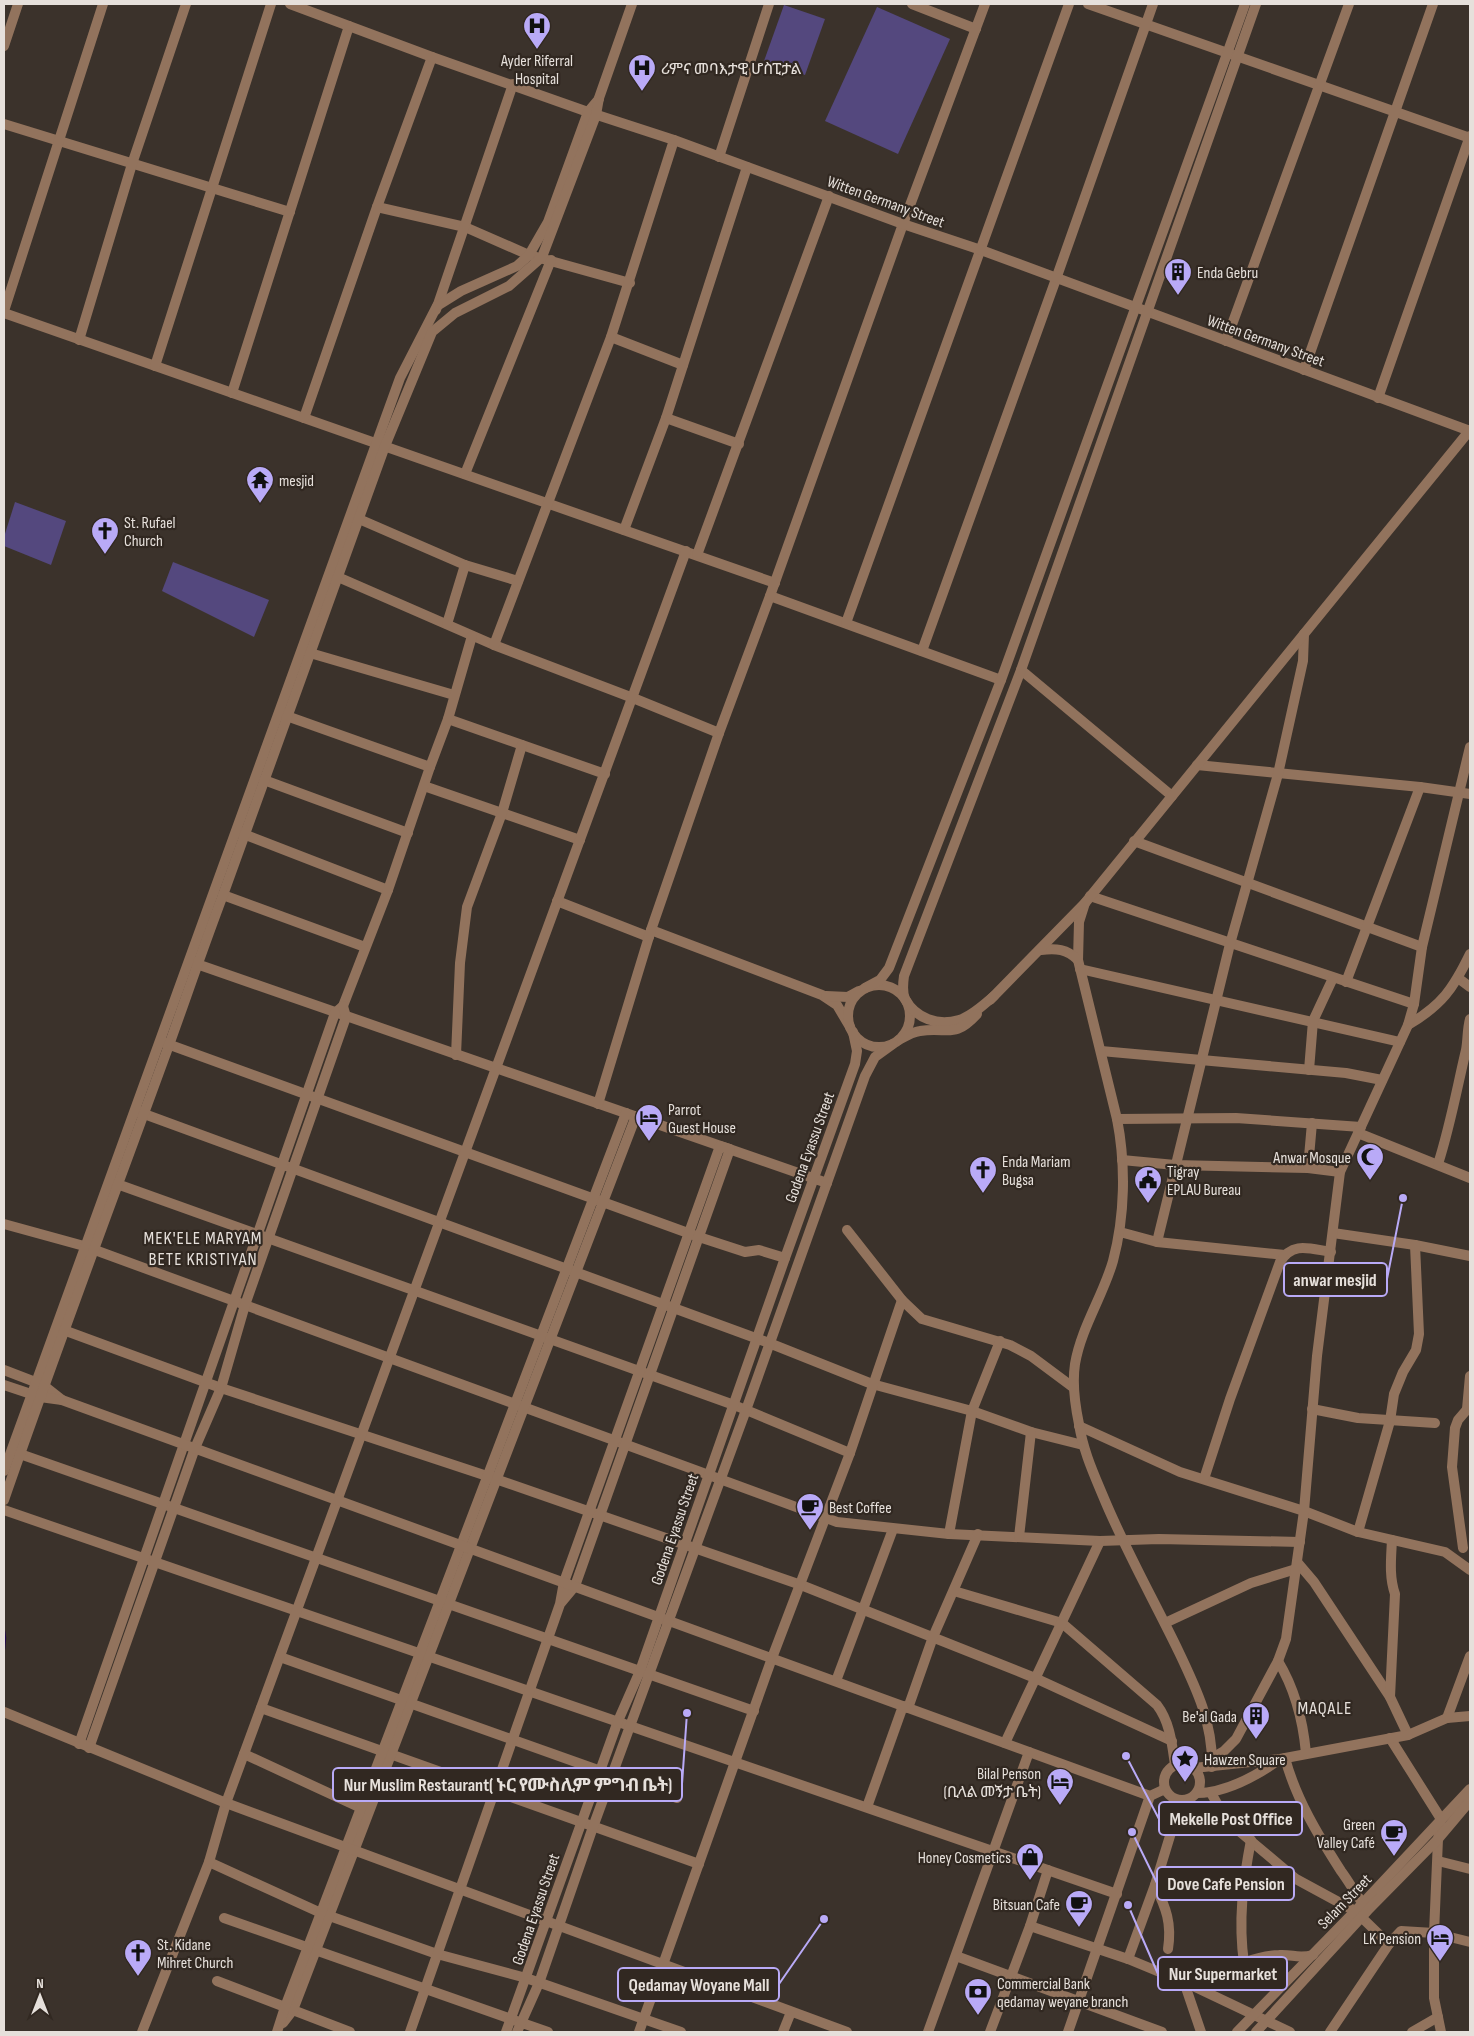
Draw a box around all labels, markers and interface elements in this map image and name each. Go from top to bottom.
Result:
hospital icon: Ayder Riferral Hospital [522,11,552,50]
place label: Ayder Riferral Hospital [500,52,573,89]
hospital icon: ሪምና መባእታዊ ሆስፒታል [627,53,657,92]
place label: ሪምና መባእታዊ ሆስፒታል [661,60,802,79]
street label: Witten Germany Street [824,172,947,233]
building icon: Enda Gebru [1163,257,1193,296]
place label: Enda Gebru [1197,264,1258,283]
street label: Witten Germany Street [1204,311,1327,372]
temple icon: mesjid [245,465,275,504]
place label: mesjid [279,472,314,491]
place label: St. Rufael Church [124,514,176,551]
church icon: St. Rufael Church [90,516,120,555]
street label: Godena Eyassu Street [782,1090,839,1205]
place label: Parrot Guest House [668,1101,736,1138]
hotel icon: Parrot Guest House [634,1103,664,1142]
mosque icon: Anwar Mosque [1355,1142,1385,1181]
place label: Anwar Mosque [1272,1149,1351,1168]
place label: Enda Mariam Bugsa [1002,1153,1070,1190]
church icon: Enda Mariam Bugsa [968,1155,998,1194]
place label: Tigray EPLAU Bureau [1167,1163,1241,1200]
public building icon: Tigray EPLAU Bureau [1133,1165,1163,1204]
district label: MEK'ELE MARYAM BETE KRISTIYAN [143,1228,263,1270]
callout: anwar mesjid [1284,1263,1387,1296]
text: anwar mesjid [1293,1270,1377,1291]
street label: Godena Eyassu Street [648,1471,703,1588]
cafe icon: Best Coffee [795,1492,825,1531]
place label: Best Coffee [829,1499,892,1518]
district label: MAQALE [1298,1698,1352,1719]
building icon: Be'al Gada [1241,1701,1271,1740]
place label: Be'al Gada [1182,1708,1237,1727]
place icon: Hawzen Square [1170,1744,1200,1783]
place label: Hawzen Square [1204,1751,1286,1770]
place label: Bilal Penson (ቢላል መኝታ ቤት) [944,1765,1041,1802]
hotel icon: Bilal Penson (ቢላል መኝታ ቤት) [1045,1767,1075,1806]
callout: Nur Muslim Restaurant( ኑር የሙስሊም ምግብ ቤት) [333,1768,682,1801]
text: Nur Muslim Restaurant( ኑር የሙስሊም ምግብ ቤት) [344,1775,672,1796]
callout: Mekelle Post Office [1159,1802,1302,1835]
text: Mekelle Post Office [1169,1809,1293,1830]
place label: Green Valley Café [1317,1816,1375,1853]
cafe icon: Green Valley Café [1379,1818,1409,1857]
shop icon: Honey Cosmetics [1015,1842,1045,1881]
place label: Honey Cosmetics [918,1849,1011,1868]
street label: Godena Eyassu Street [509,1851,564,1968]
callout: Dove Cafe Pension [1157,1867,1294,1900]
street label: Selam Street [1314,1871,1376,1933]
text: Dove Cafe Pension [1167,1874,1285,1895]
cafe icon: Bitsuan Cafe [1064,1889,1094,1928]
place label: Bitsuan Cafe [993,1896,1060,1915]
hotel icon: LK Pension [1425,1923,1455,1962]
place label: LK Pension [1363,1930,1421,1949]
place label: St. Kidane Mihret Church [157,1936,233,1973]
church icon: St. Kidane Mihret Church [123,1938,153,1977]
callout: Nur Supermarket [1158,1957,1287,1990]
text: Nur Supermarket [1169,1964,1277,1985]
callout: Qedamay Woyane Mall [618,1968,779,2001]
north arrow [15,1971,65,2021]
text: N [36,1975,44,1992]
text: Qedamay Woyane Mall [629,1975,769,1996]
place label: Commercial Bank qedamay weyane branch [997,1975,1128,2012]
bank icon: Commercial Bank qedamay weyane branch [963,1977,993,2016]

